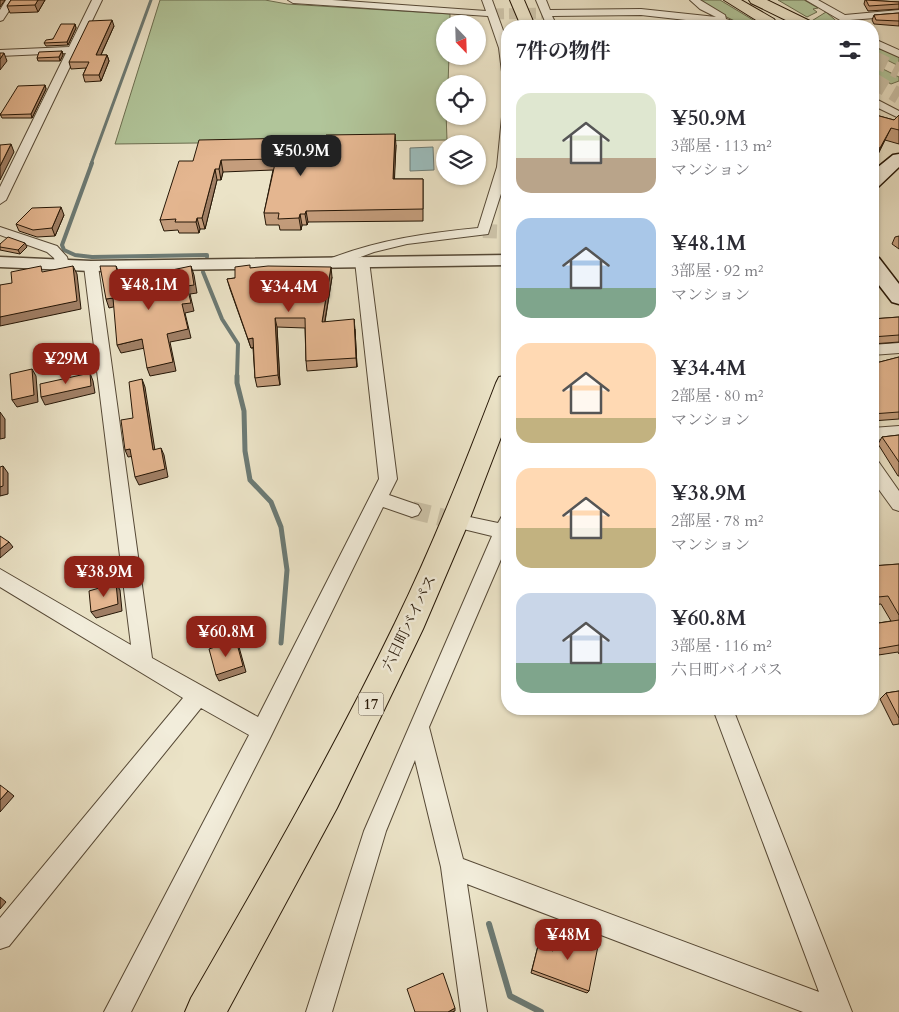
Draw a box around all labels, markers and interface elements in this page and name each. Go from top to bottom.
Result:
north arrow [436,15,486,65]
map controls [436,15,486,185]
icon: filters [836,36,864,64]
text: 7件の物件 [516,37,611,66]
button: locate [436,75,486,125]
text: ¥50.9M [671,104,747,133]
icon: home [556,113,616,173]
pin: ¥50.9M [260,134,342,177]
button: layers [436,135,486,185]
text: 3部屋 · 113 m² [671,135,772,157]
text: ¥50.9M [272,140,330,162]
text: マンション [671,159,750,181]
text: ¥48.1M [671,229,747,258]
icon: home [556,238,616,298]
text: 3部屋 · 92 m² [671,260,763,282]
pin: ¥48.1M [108,268,190,311]
pin: ¥34.4M [248,270,330,313]
text: ¥48.1M [120,274,178,296]
text: ¥34.4M [260,276,318,298]
text: マンション [671,284,750,306]
pin: ¥29M [36,342,96,385]
text: ¥29M [44,348,88,370]
text: ¥34.4M [671,354,747,383]
icon: home [556,363,616,423]
text: 2部屋 · 80 m² [671,385,763,407]
text: マンション [671,409,750,431]
text: ¥38.9M [671,479,747,508]
icon: home [556,488,616,548]
text: 2部屋 · 78 m² [671,510,763,532]
text: マンション [671,534,750,556]
pin: ¥38.9M [63,556,145,598]
text: ¥38.9M [75,561,133,583]
street label: 六日町バイパス [377,572,441,674]
text: ¥60.8M [671,604,747,633]
icon: home [556,613,616,673]
pin: ¥60.8M [185,616,267,658]
text: ¥60.8M [197,621,255,643]
text: 3部屋 · 116 m² [671,635,772,657]
text: 六日町バイパス [671,659,783,681]
road number: 17 [358,692,384,716]
pin: ¥48M [538,918,598,961]
text: ¥48M [546,924,590,946]

